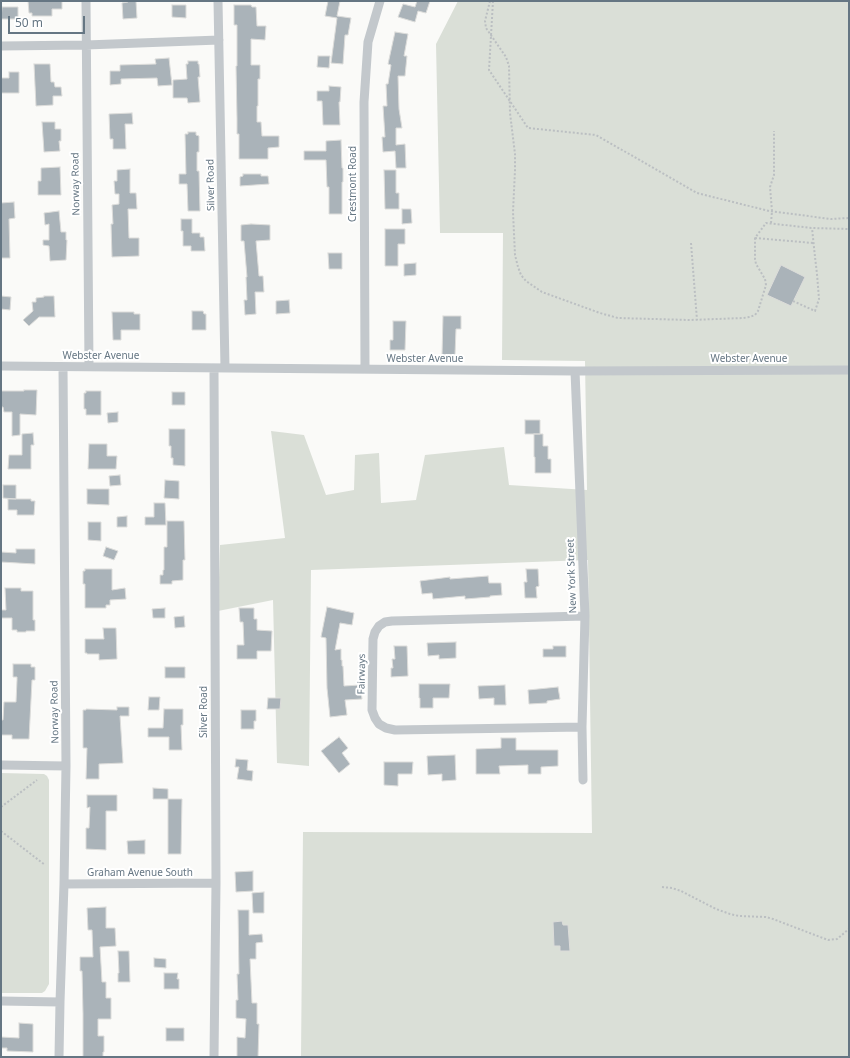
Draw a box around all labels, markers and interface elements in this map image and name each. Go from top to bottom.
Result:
scale bar [10,8,87,34]
text: 50 m [15,14,43,31]
street label: Crestmont Road [347,146,359,222]
street label: Norway Road [69,152,83,216]
street label: Silver Road [205,159,217,211]
street label: Webster Avenue [63,350,139,362]
street label: Webster Avenue [387,353,463,365]
street label: Webster Avenue [711,353,787,365]
street label: New York Street [565,538,579,614]
street label: Fairways [356,653,368,695]
street label: Norway Road [48,680,62,744]
street label: Silver Road [198,686,210,738]
street label: Graham Avenue South [87,867,193,879]

